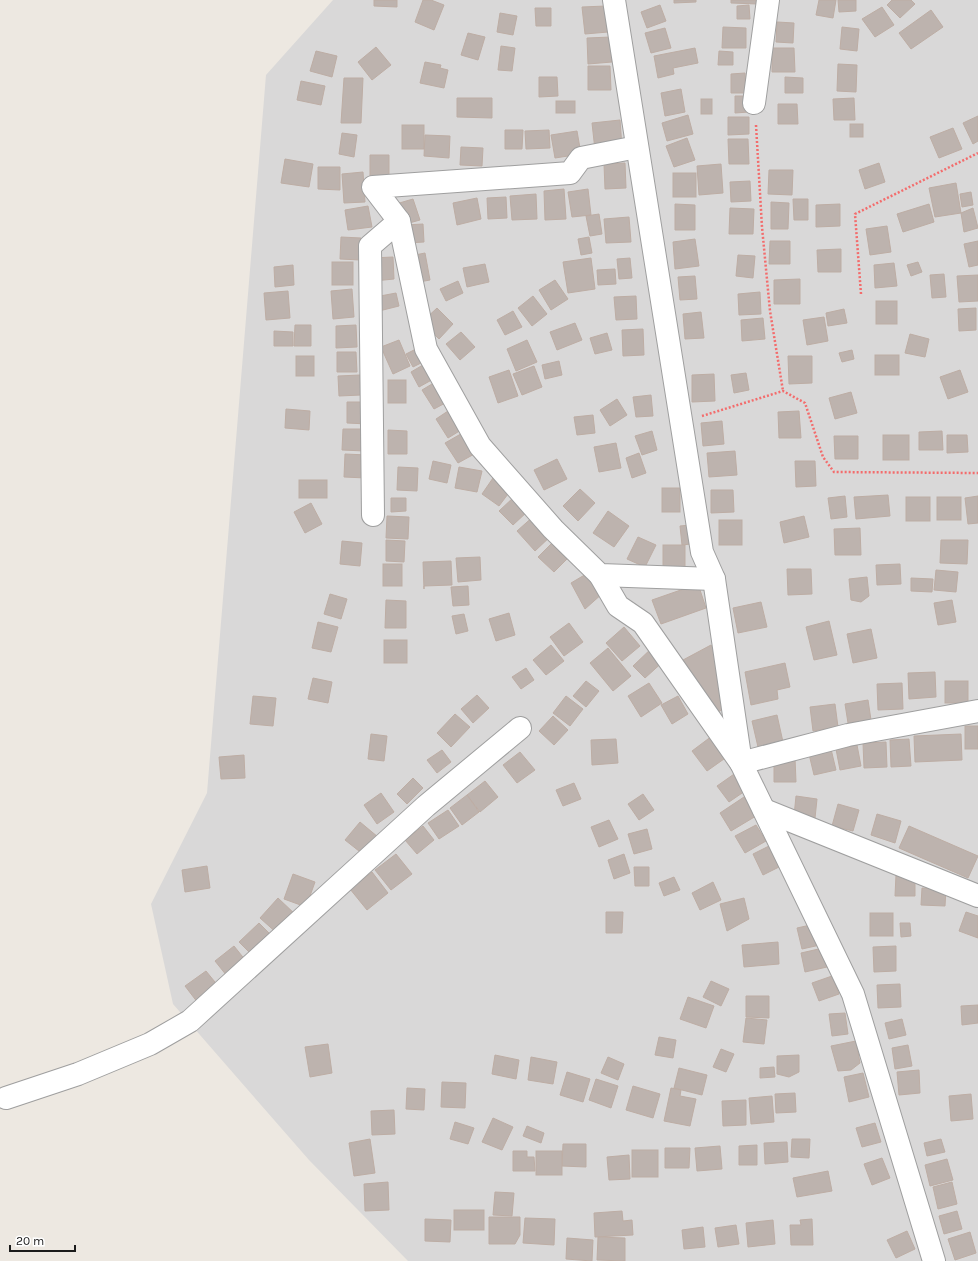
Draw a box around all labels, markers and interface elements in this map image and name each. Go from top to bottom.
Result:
scale bar [10,1227,75,1253]
text: 20 m [16,1234,44,1248]

